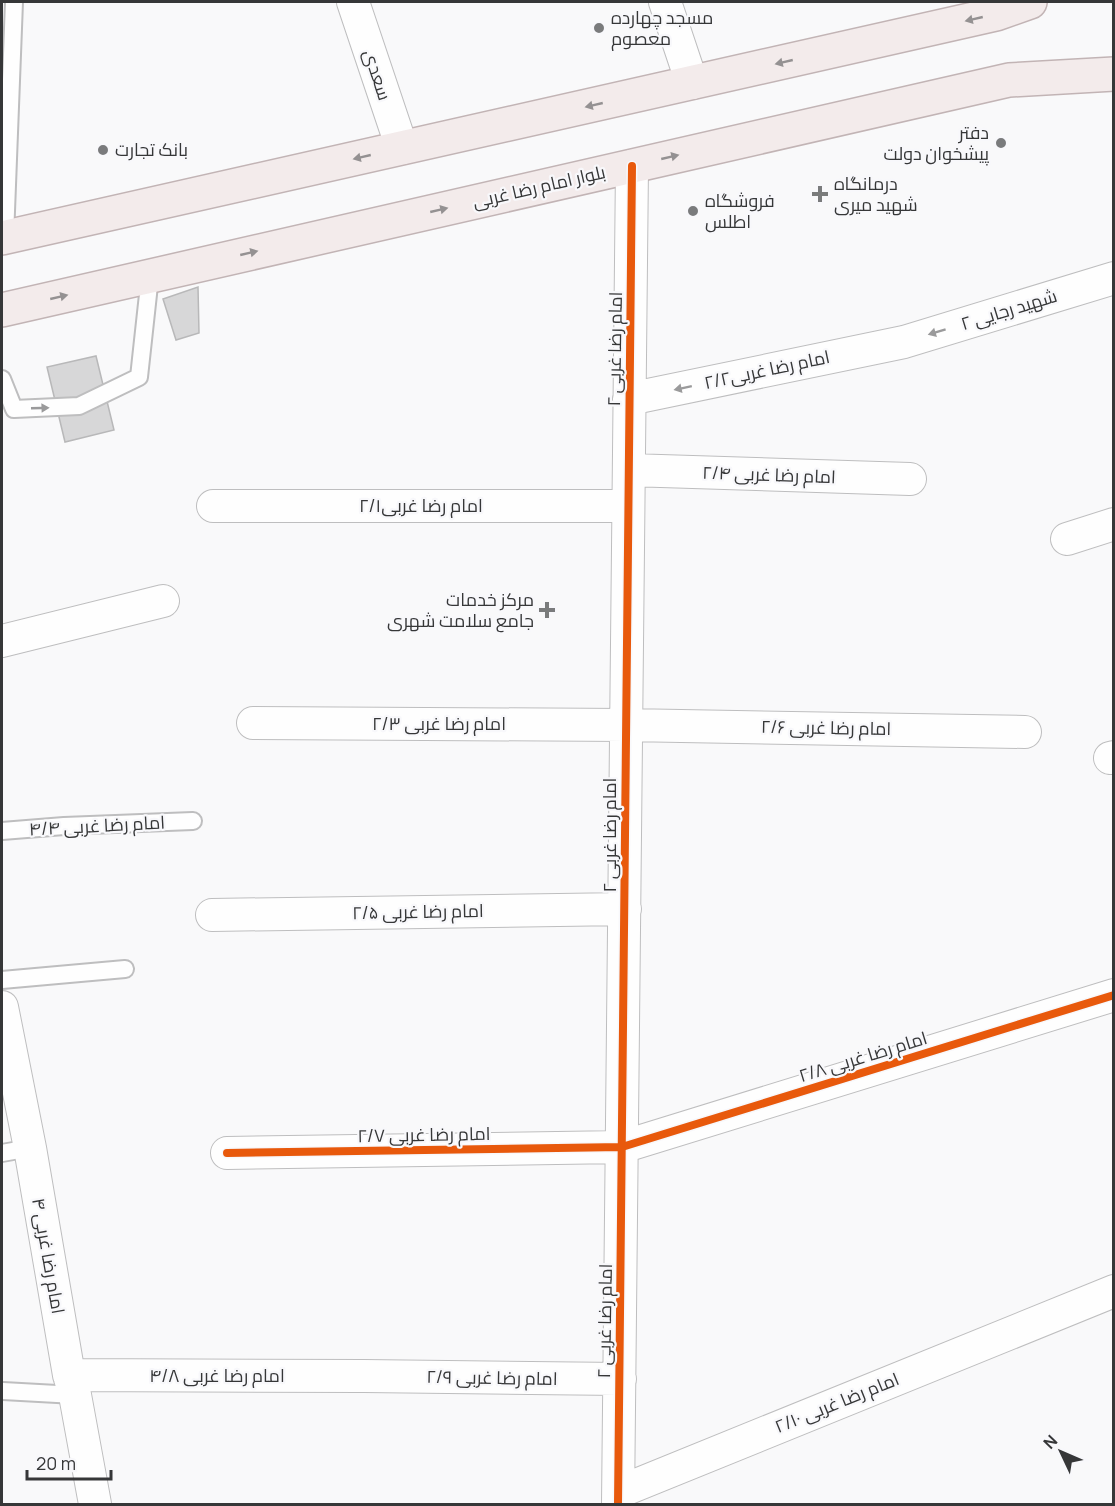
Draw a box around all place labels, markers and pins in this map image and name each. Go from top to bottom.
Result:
place label: مسجد چهارده معصوم [611,5,713,51]
marker: مسجد چهارده معصوم [592,21,606,35]
place label: دفتر پیشخوان دولت [884,120,989,166]
marker: دفتر پیشخوان دولت [994,136,1008,150]
place label: بانک تجارت [115,137,188,161]
marker: بانک تجارت [96,143,110,157]
place label: درمانگاه شهید میری [834,171,918,216]
marker: درمانگاه شهید میری [811,185,829,203]
place label: فروشگاه اطلس [705,188,775,233]
marker: فروشگاه اطلس [686,204,700,218]
place label: مرکز خدمات جامع سلامت شهری [387,587,534,633]
marker: مرکز خدمات جامع سلامت شهری [538,601,556,619]

